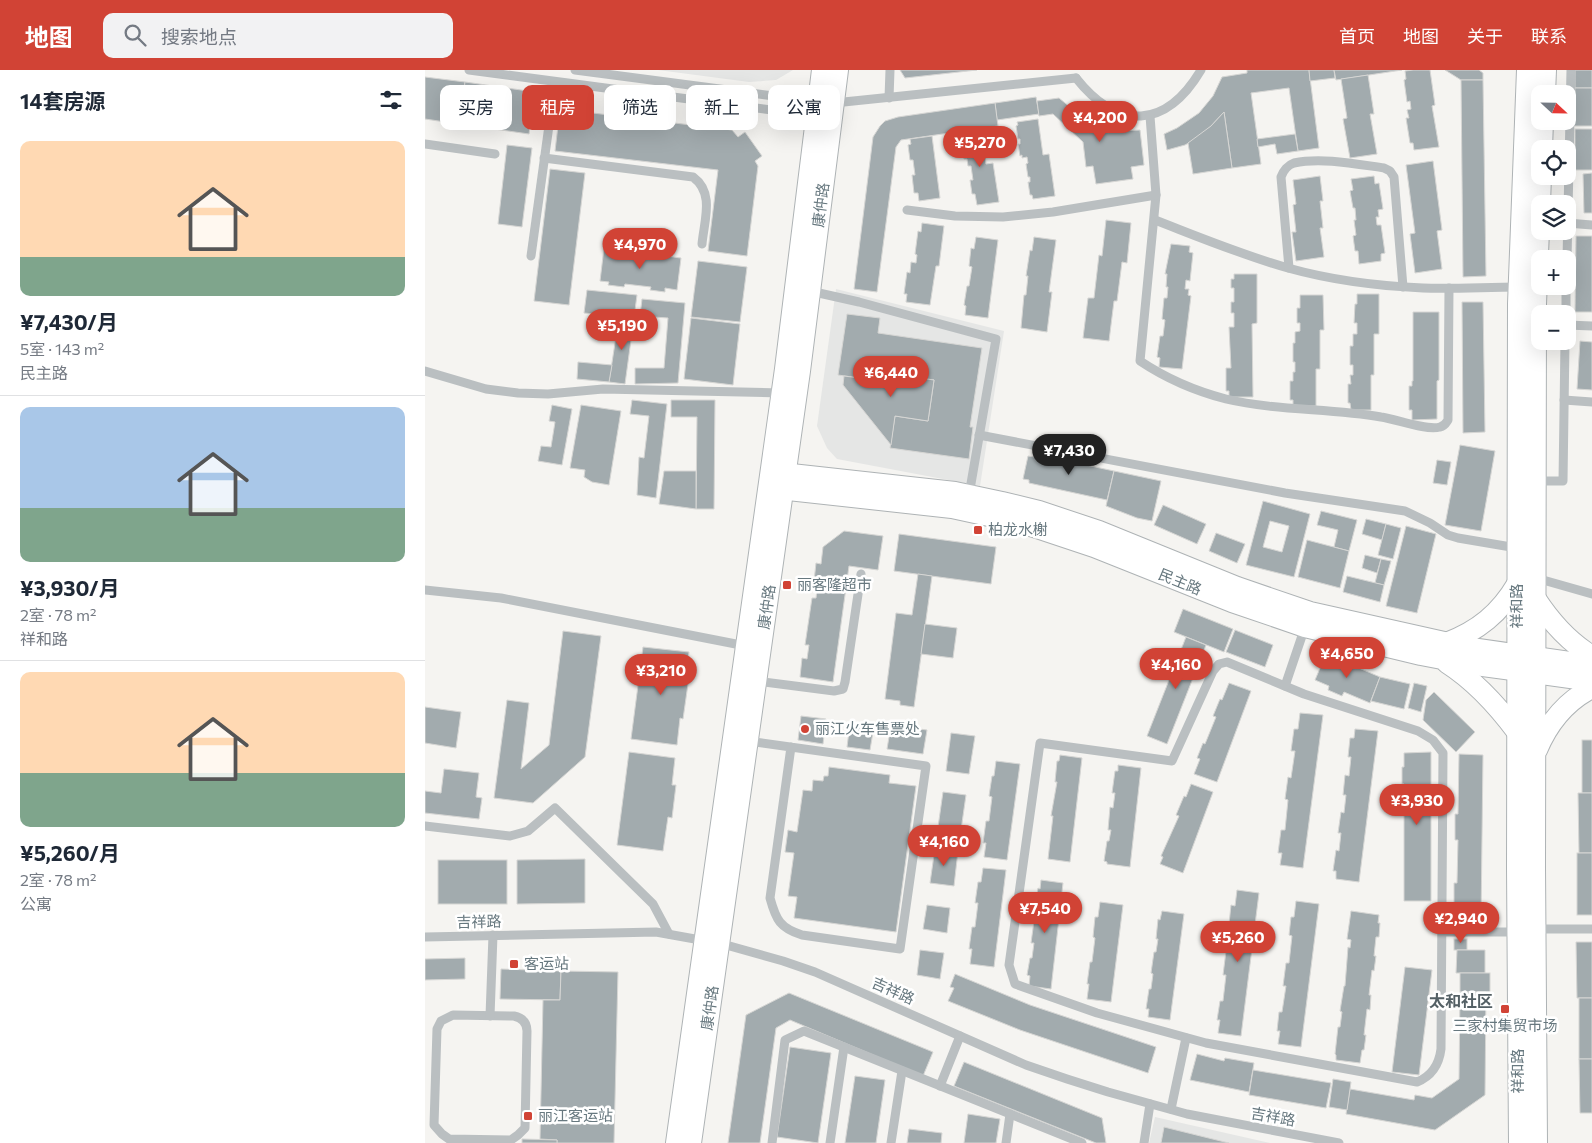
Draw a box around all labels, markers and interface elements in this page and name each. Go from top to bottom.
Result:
search box [103,13,453,58]
icon: search [121,21,149,49]
text: 地图 [25,22,73,51]
text: 搜索地点 [161,25,237,48]
text: 首页 [1339,25,1375,47]
text: 地图 [1403,25,1439,47]
text: 关于 [1467,25,1503,47]
text: 联系 [1531,25,1567,47]
chip: 买房 [440,85,512,130]
chip: 租房 [522,85,594,130]
chip: 筛选 [604,85,676,130]
chip: 新上 [686,85,758,130]
chip: 公寓 [768,85,840,130]
north arrow [1531,85,1576,130]
map controls [1531,85,1576,350]
icon: filters [377,86,405,114]
text: 14套房源 [20,88,105,113]
pin: ¥4,200 [1059,100,1141,143]
text: ¥4,200 [1073,107,1127,126]
pin: ¥5,270 [939,126,1021,168]
text: ¥5,270 [954,132,1006,151]
button: locate [1531,140,1576,185]
icon: home [168,174,258,264]
street label: 康仲路 [808,181,832,228]
button: layers [1531,195,1576,240]
pin: ¥4,970 [599,228,681,270]
text: ¥4,970 [614,234,666,253]
button: + [1531,250,1576,295]
button: − [1531,305,1576,350]
pin: ¥5,190 [581,308,663,351]
text: ¥7,430/月 [20,309,118,334]
text: ¥5,190 [597,315,647,334]
text: 5室 · 143 m² [20,339,104,358]
pin: ¥6,440 [850,356,932,398]
text: ¥6,440 [864,362,918,381]
text: 民主路 [20,363,68,382]
pin: ¥7,430 [1028,434,1110,476]
icon: home [168,439,258,529]
text: ¥7,430 [1043,440,1095,459]
place label: 柏龙水榭 [988,520,1048,538]
marker: 柏龙水榭 [972,524,984,536]
street label: 民主路 [1156,564,1205,598]
text: ¥3,930/月 [20,575,120,600]
place label: 丽客隆超市 [797,575,872,593]
marker: 丽客隆超市 [781,579,793,591]
street label: 康仲路 [754,583,778,630]
street label: 祥和路 [1507,583,1525,629]
text: 2室 · 78 m² [20,605,96,624]
text: 祥和路 [20,629,68,648]
pin: ¥4,650 [1306,636,1388,679]
text: ¥4,650 [1320,643,1374,662]
pin: ¥4,160 [1135,648,1217,690]
pin: ¥3,210 [620,654,702,696]
text: ¥4,160 [1151,654,1201,673]
text: ¥3,210 [636,660,686,679]
icon: home [168,704,258,794]
place label: 丽江火车售票处 [815,719,920,737]
marker: 丽江火车售票处 [799,723,811,735]
pin: ¥3,930 [1376,784,1458,826]
text: ¥3,930 [1391,790,1443,809]
pin: ¥4,160 [903,824,985,867]
text: ¥4,160 [919,831,969,850]
text: ¥5,260/月 [20,840,120,865]
text: 2室 · 78 m² [20,870,96,889]
pin: ¥7,540 [1004,892,1086,934]
text: 公寓 [20,894,52,913]
text: ¥7,540 [1019,898,1071,917]
pin: ¥2,940 [1420,902,1502,944]
text: ¥2,940 [1434,908,1488,927]
street label: 吉祥路 [456,912,502,930]
pin: ¥5,260 [1197,920,1279,963]
text: ¥5,260 [1211,927,1265,946]
place label: 客运站 [524,954,569,972]
marker: 客运站 [508,958,520,970]
street label: 吉祥路 [869,973,918,1007]
street label: 康仲路 [697,984,721,1031]
district label: 太和社区 [1429,991,1493,1010]
marker: 三家村集贸市场 [1499,1003,1511,1015]
place label: 三家村集贸市场 [1452,1016,1558,1034]
street label: 祥和路 [1508,1048,1526,1094]
street label: 吉祥路 [1249,1103,1297,1129]
place label: 丽江客运站 [538,1106,613,1124]
marker: 丽江客运站 [522,1110,534,1122]

